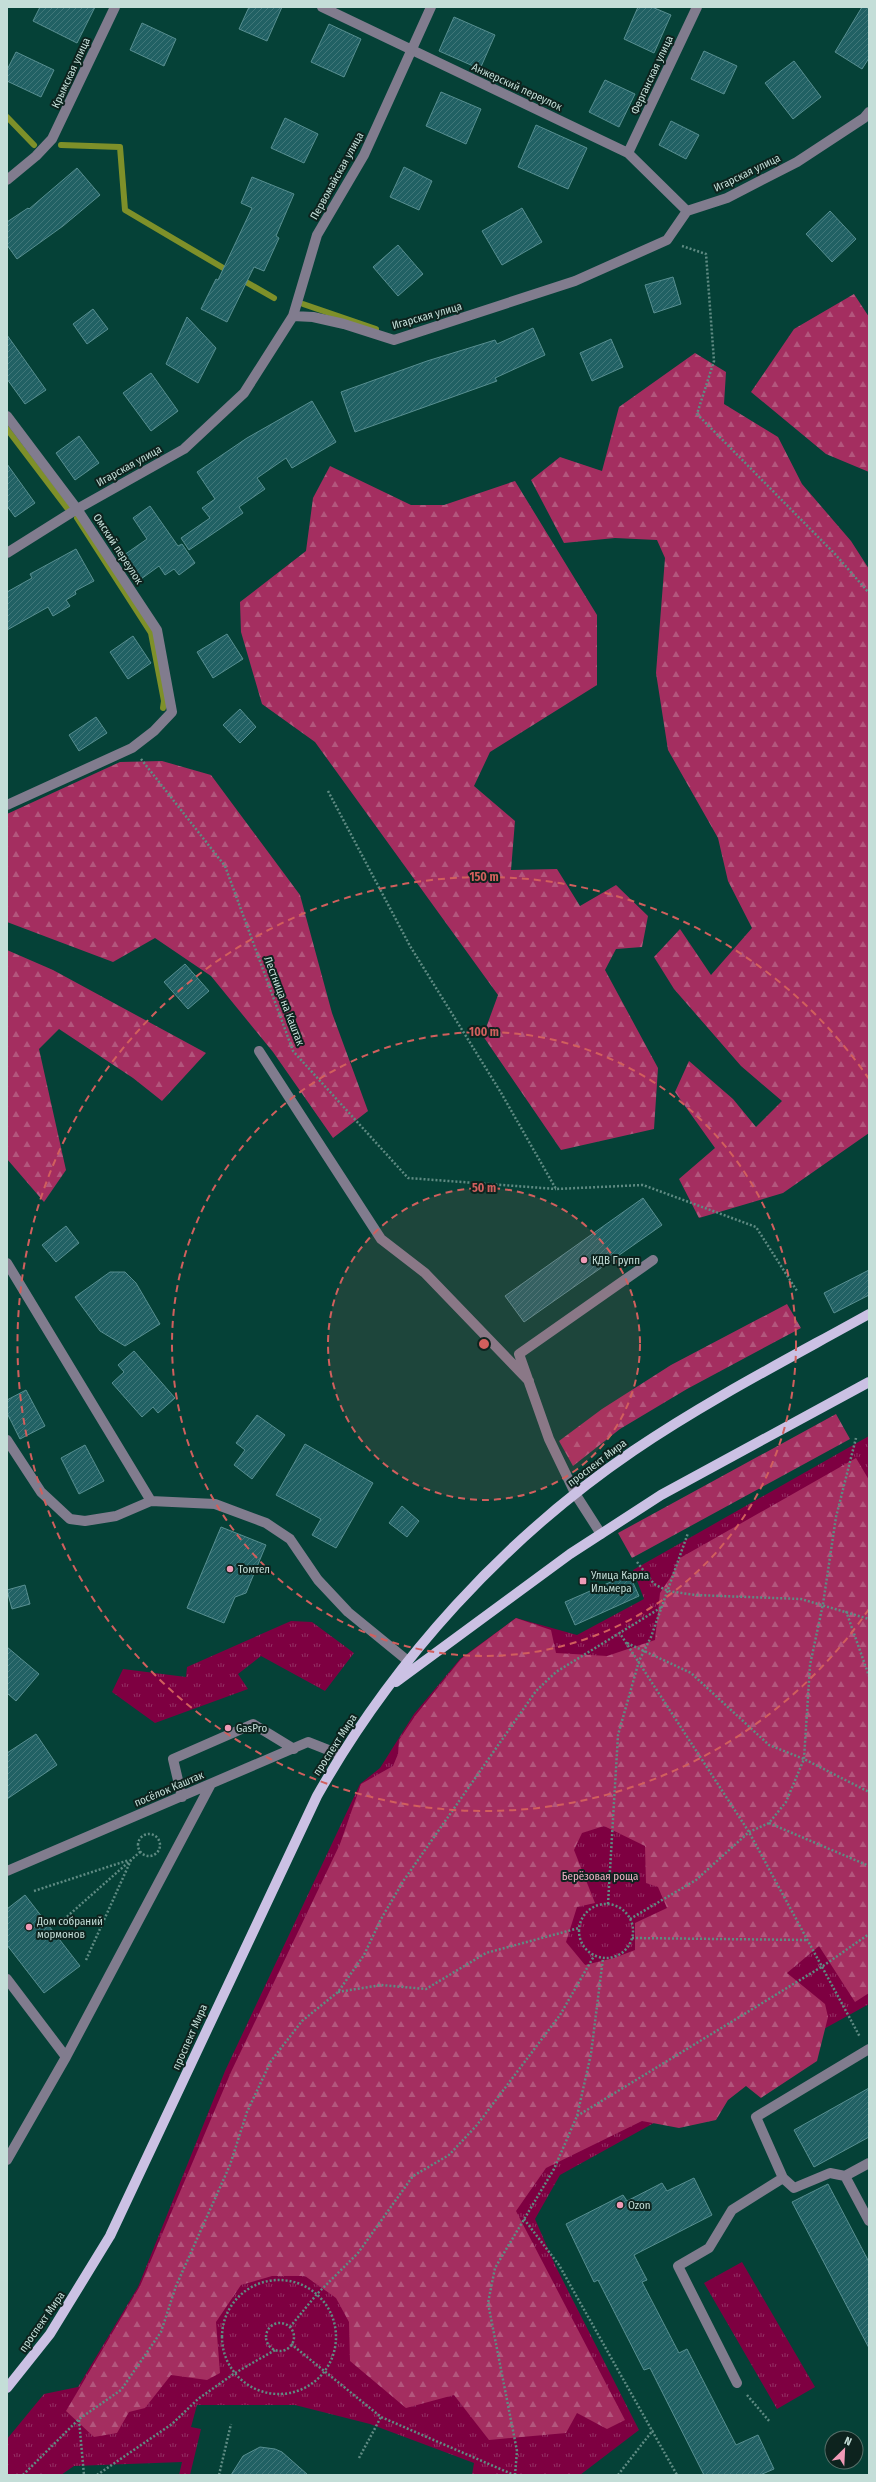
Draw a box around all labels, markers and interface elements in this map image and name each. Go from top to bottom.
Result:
street label: Ферганская улица [628,34,676,116]
street label: Крымская улица [49,36,93,110]
street label: Анжерский переулок [470,60,565,114]
street label: Первомайская улица [308,130,366,222]
street label: Игарская улица [712,151,782,195]
street label: Игарская улица [390,300,464,332]
street label: Игарская улица [94,443,164,489]
street label: Омский переулок [90,511,146,588]
text: 150 m [469,870,499,884]
street label: Лестница на Каштак [261,955,307,1048]
text: 100 m [469,1025,499,1039]
text: 50 m [472,1181,496,1195]
place label: КДВ Групп [592,1254,640,1267]
marker: КДВ Групп [579,1255,589,1265]
centre of rings [477,1337,491,1351]
street label: проспект Мира [565,1437,629,1489]
place label: Томтел [238,1563,270,1576]
marker: Томтел [225,1564,235,1574]
place label: Улица Карла Ильмера [590,1569,649,1595]
marker: Улица Карла Ильмера [578,1576,588,1586]
street label: проспект Мира [310,1712,360,1778]
place label: GasPro [236,1722,267,1735]
marker: GasPro [223,1723,233,1733]
street label: посёлок Каштак [132,1768,207,1810]
park label: Берёзовая роща [562,1870,638,1883]
place label: Дом собраний мормонов [36,1915,103,1941]
marker: Дом собраний мормонов [24,1922,34,1932]
street label: проспект Мира [170,2002,210,2072]
place label: Ozon [628,2199,651,2212]
marker: Ozon [615,2200,625,2210]
street label: проспект Мира [16,2289,68,2355]
north arrow [824,2430,864,2470]
text: N [842,2434,854,2449]

